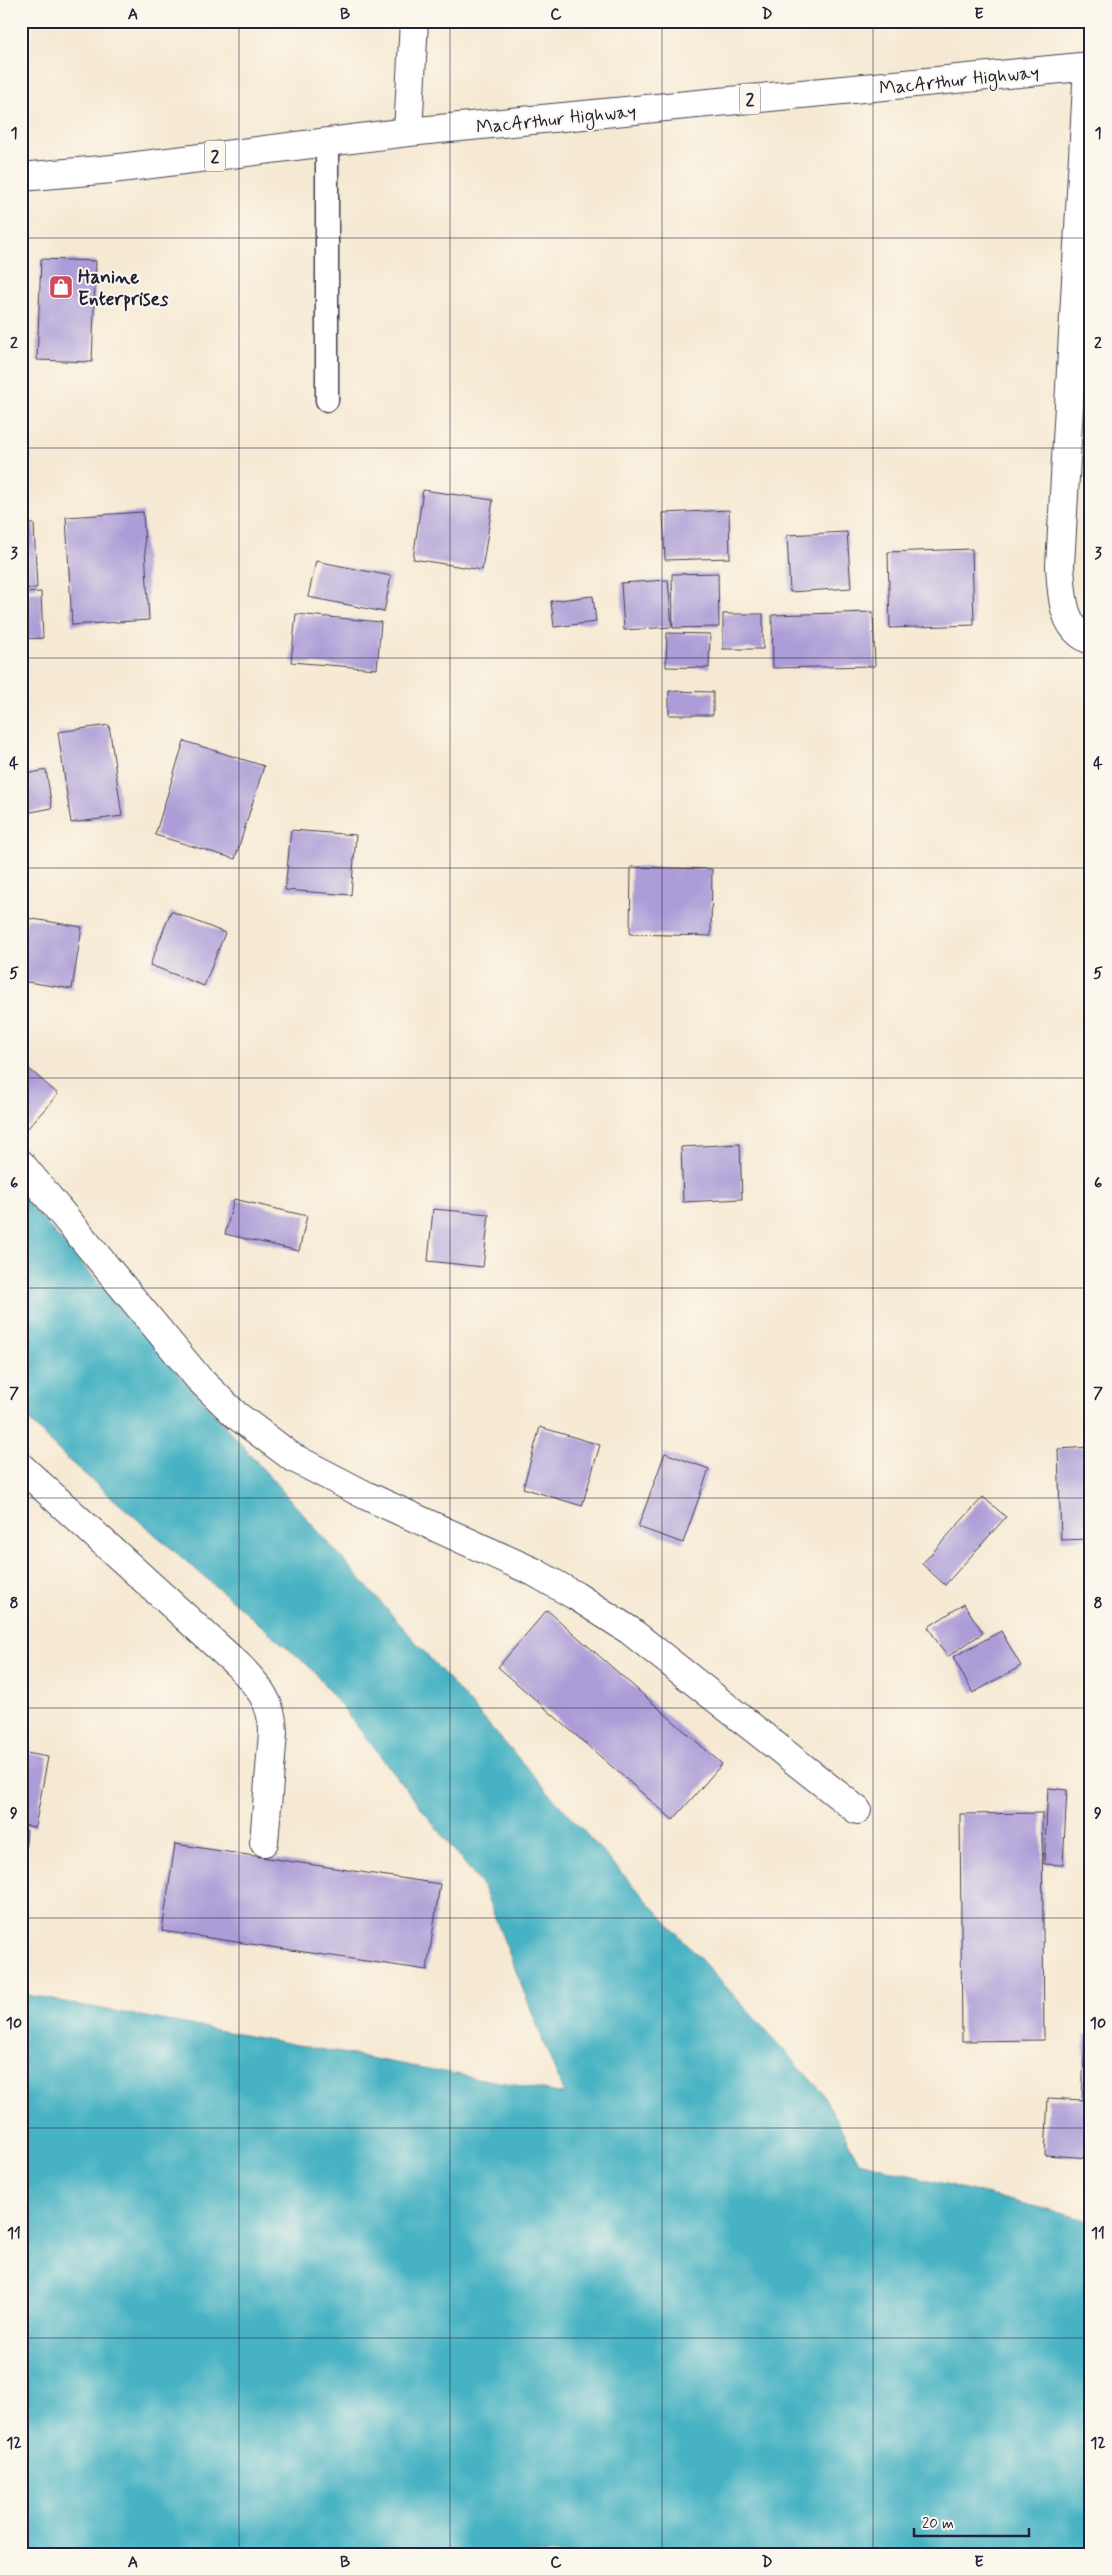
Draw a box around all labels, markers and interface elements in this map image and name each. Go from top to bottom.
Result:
text: A [128,4,138,25]
text: B [340,4,350,25]
text: C [550,4,562,25]
text: D [761,4,773,25]
text: E [974,4,984,25]
street label: MacArthur Highway [878,60,1041,103]
road number: 2 [740,84,760,115]
street label: MacArthur Highway [475,99,638,142]
text: 1 [10,123,18,144]
text: 1 [1094,123,1102,144]
road number: 2 [205,140,225,172]
place label: Hanine Enterprises [78,265,169,312]
shop icon: Hanine Enterprises [48,274,74,300]
text: 2 [10,333,18,354]
text: 2 [1094,333,1102,354]
text: 3 [10,543,18,564]
text: 3 [1094,543,1102,564]
text: 4 [9,753,19,774]
text: 4 [1093,753,1103,774]
text: 5 [9,963,19,984]
text: 5 [1093,963,1103,984]
text: 6 [10,1173,18,1194]
text: 6 [1094,1173,1102,1194]
text: 7 [9,1383,19,1404]
text: 7 [1093,1383,1103,1404]
text: 8 [9,1593,19,1614]
text: 8 [1093,1593,1103,1614]
text: 9 [10,1803,18,1824]
text: 9 [1094,1803,1102,1824]
text: 10 [6,2013,22,2034]
text: 10 [1090,2013,1106,2034]
text: 11 [7,2223,21,2244]
text: 11 [1091,2223,1105,2244]
text: 12 [6,2433,22,2454]
text: 12 [1090,2433,1106,2454]
scale bar [914,2505,1030,2537]
text: 20 m [922,2514,954,2534]
text: A [128,2552,138,2573]
text: B [340,2552,350,2573]
text: C [550,2552,562,2573]
text: D [761,2552,773,2573]
text: E [974,2552,984,2573]

